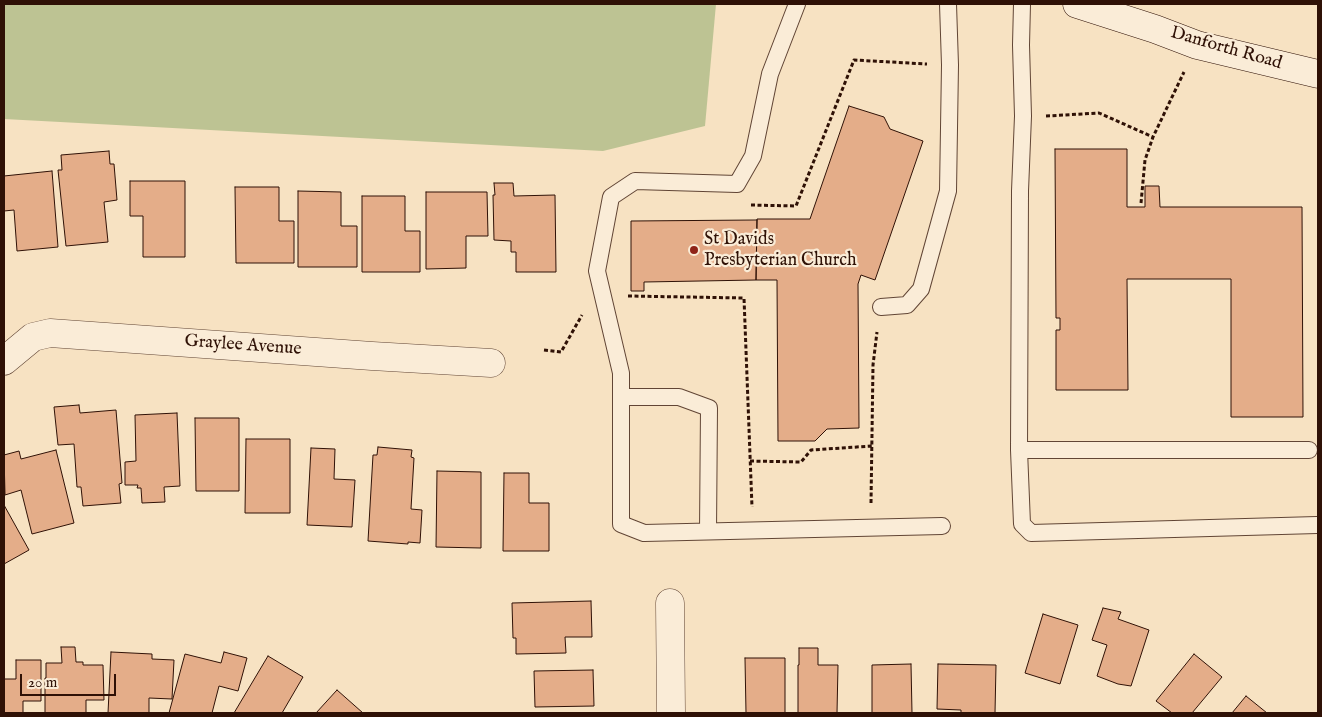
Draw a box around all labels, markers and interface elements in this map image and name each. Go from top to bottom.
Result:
street label: Danforth Road [1168,23,1284,75]
place label: St Davids Presbyterian Church [704,229,857,272]
marker: St Davids Presbyterian Church [688,244,700,256]
street label: Graylee Avenue [184,331,302,361]
scale bar [22,664,119,696]
text: 20 m [28,673,57,692]

